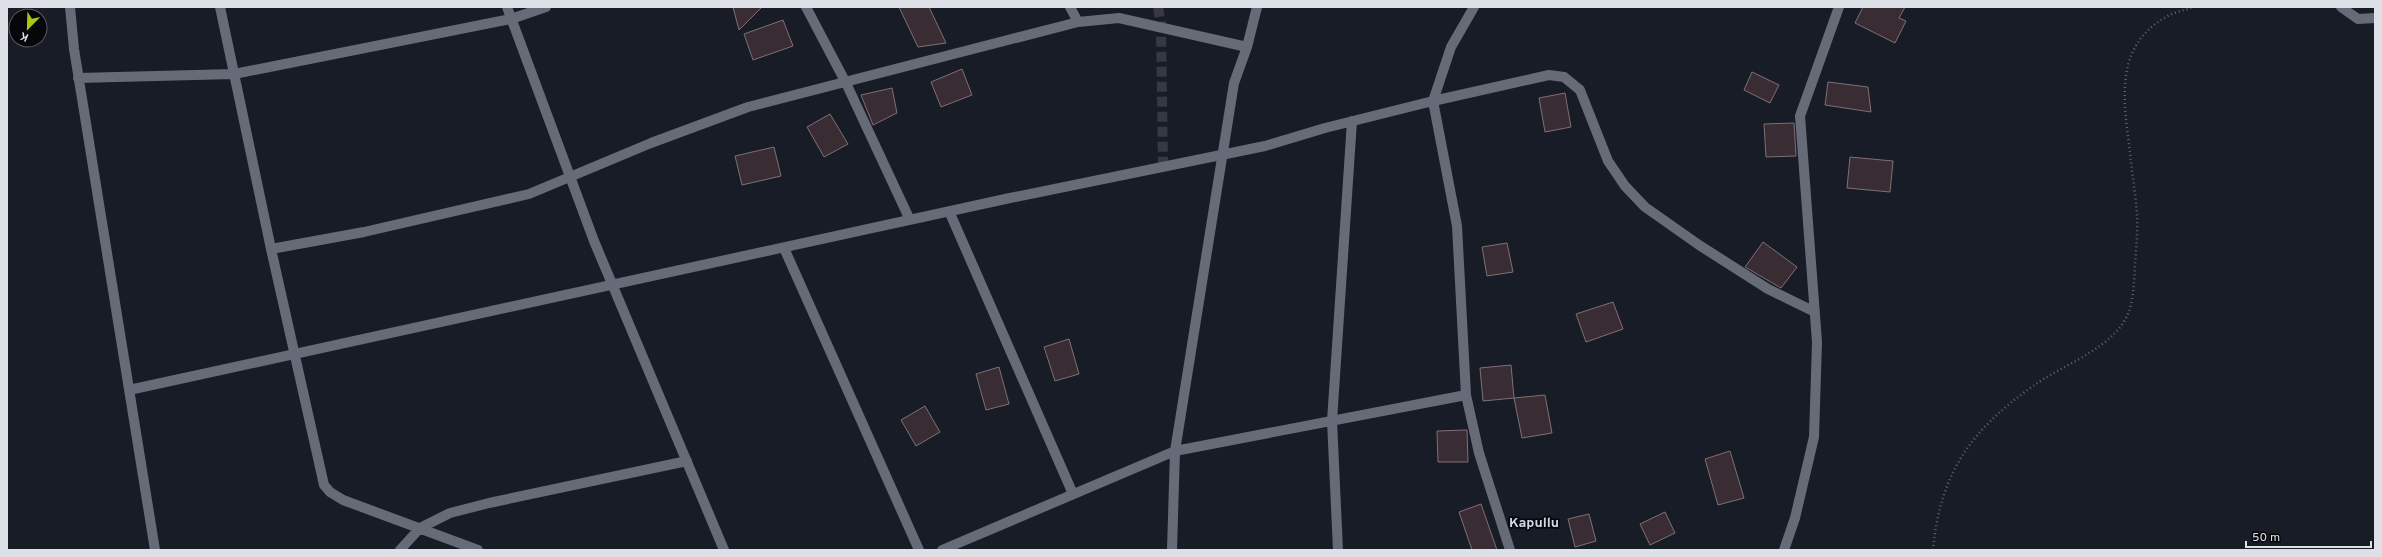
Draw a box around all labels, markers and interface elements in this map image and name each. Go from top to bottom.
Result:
north arrow [8,8,48,48]
text: K [18,28,31,44]
district label: Kapullu [1509,515,1559,532]
scale bar [2246,523,2371,549]
text: 50 m [2252,530,2280,546]

